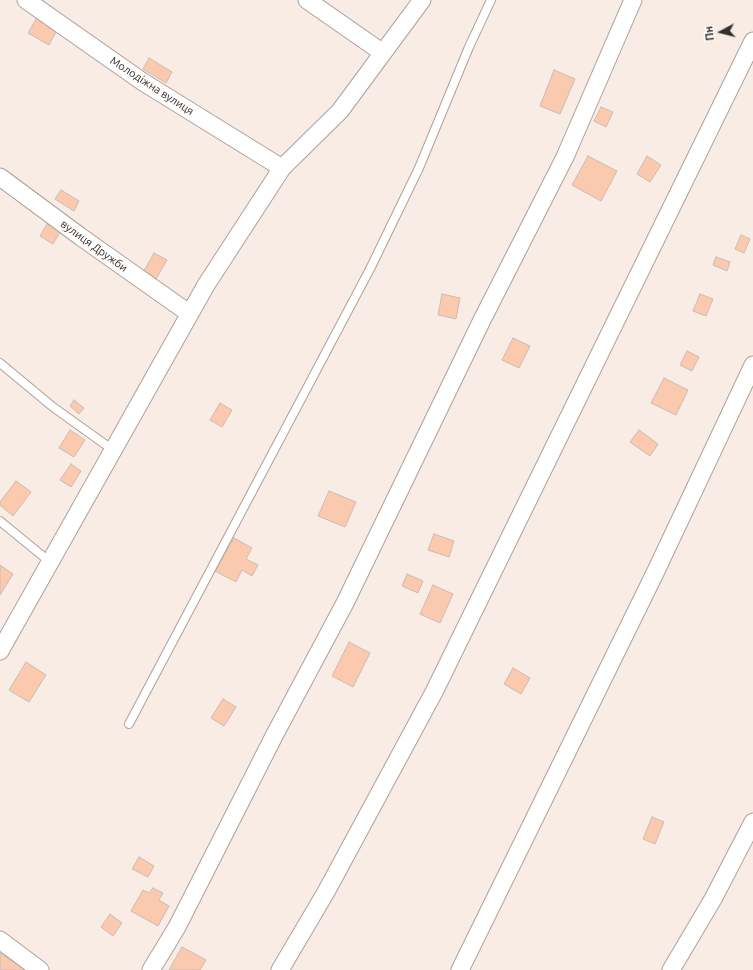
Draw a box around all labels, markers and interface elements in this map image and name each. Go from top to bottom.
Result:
north arrow [701,12,741,52]
text: Пн [702,26,716,41]
street label: Молодіжна вулиця [108,54,196,118]
street label: вулиця Дружби [58,217,130,275]

